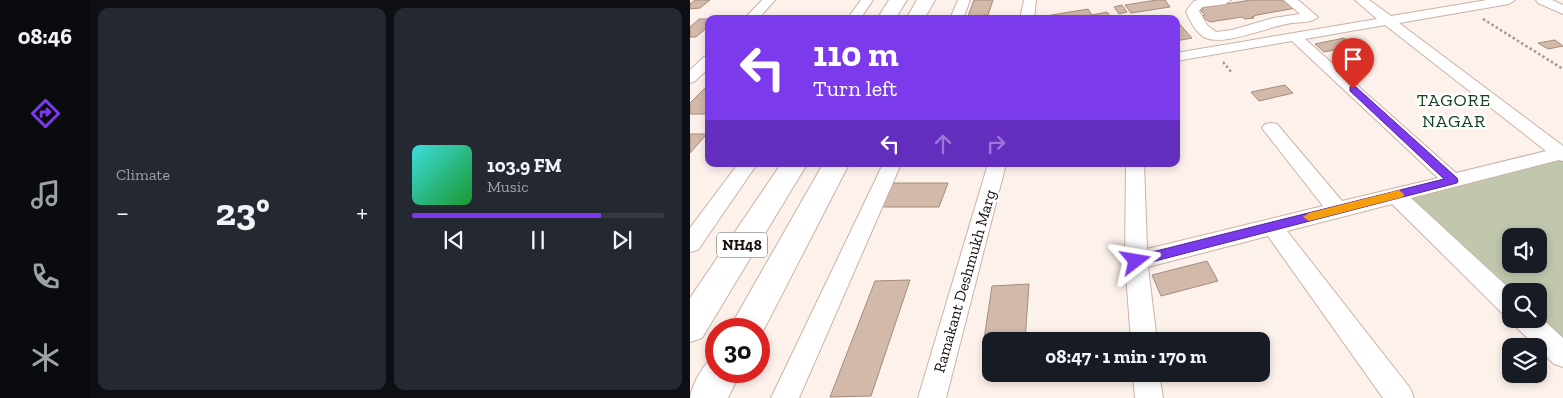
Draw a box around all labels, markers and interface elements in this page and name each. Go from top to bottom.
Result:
text: 08:46 [18,23,72,50]
text: 110 m [813,33,899,75]
icon: left [730,35,795,100]
pin [1332,38,1374,89]
icon: arrive [1339,45,1367,73]
text: Turn left [813,75,897,102]
district label: TAGORE NAGAR [1417,89,1491,132]
icon: directions [28,96,63,131]
icon: left [876,130,904,158]
icon: ahead [929,130,957,158]
icon: right [982,130,1010,158]
text: 103.9 FM [487,154,562,177]
text: Climate [116,165,170,184]
icon: music [28,177,63,212]
text: Music [487,177,529,196]
street label: Ramakant Deshmukh Marg [929,187,1000,375]
text: 23° [215,189,270,235]
text: − [116,196,129,229]
text: + [356,196,368,229]
icon: previous [440,226,468,254]
icon: pause [524,226,552,254]
icon: next [608,226,636,254]
map controls [1502,228,1547,383]
button: sound [1502,228,1547,273]
road number: NH48 [717,232,767,258]
position arrow [1109,234,1161,286]
icon: phone [28,259,63,294]
button: search [1502,283,1547,328]
speed limit sign: 30 [705,318,770,383]
button: layers [1502,338,1547,383]
icon: climate [28,340,63,375]
text: 08:47 · 1 min · 170 m [1045,345,1207,368]

